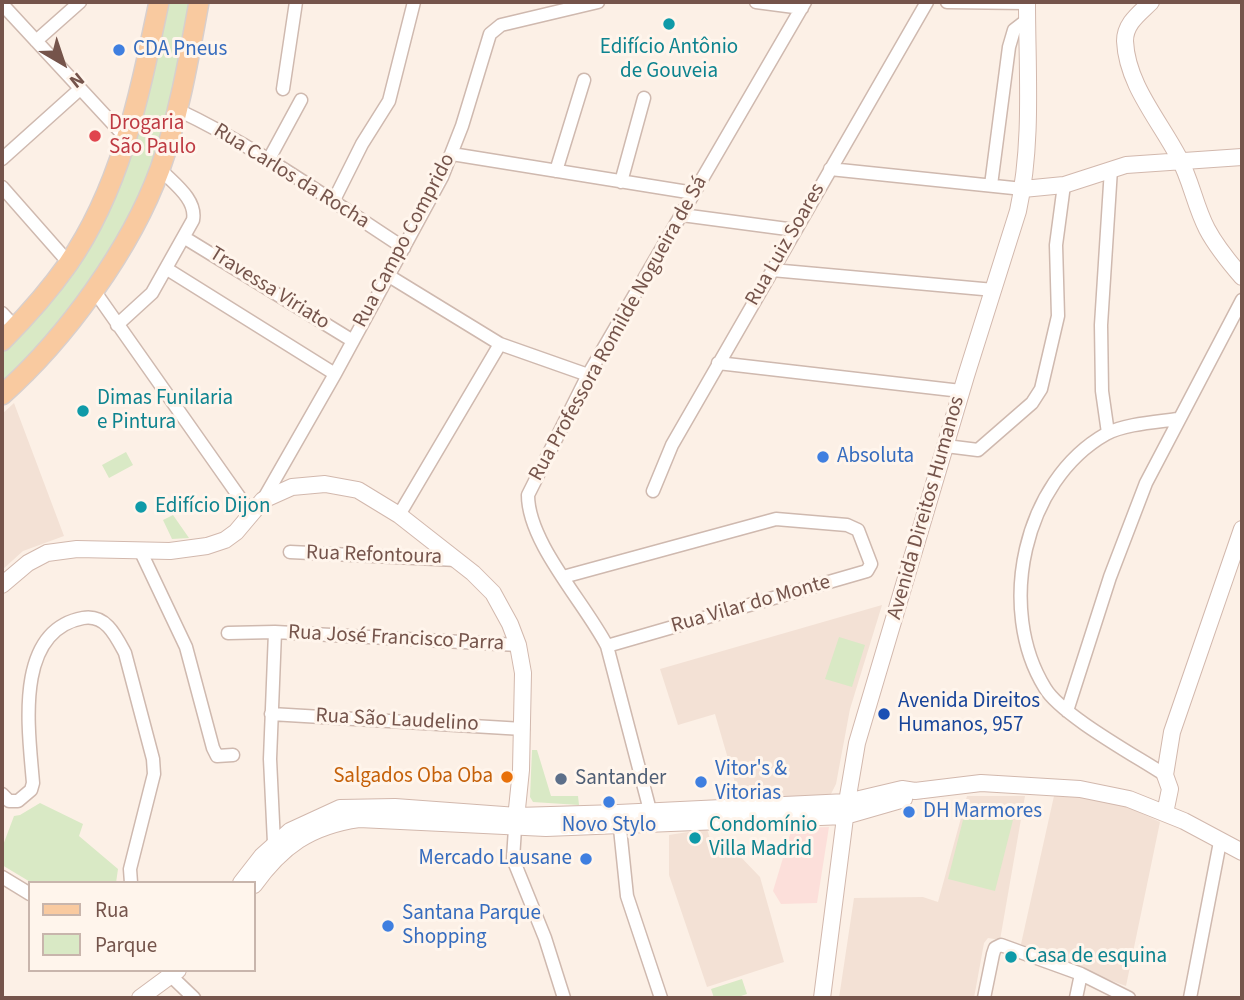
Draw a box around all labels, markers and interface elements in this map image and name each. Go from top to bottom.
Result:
marker: Edifício Antônio de Gouveia [661,16,677,32]
north arrow [28,28,98,98]
place label: Edifício Antônio de Gouveia [600,35,738,85]
place label: CDA Pneus [133,37,227,63]
marker: CDA Pneus [111,42,127,58]
text: N [63,65,90,94]
place label: Drogaria São Paulo [109,111,196,161]
street label: Rua Carlos da Rocha [208,119,374,235]
marker: Drogaria São Paulo [87,128,103,144]
street label: Rua Campo Comprido [348,150,462,332]
street label: Rua Professora Romilde Nogueira de Sá [524,172,714,486]
street label: Rua Luiz Soares [741,179,831,311]
street label: Travessa Viriato [204,242,334,336]
place label: Dimas Funilaria e Pintura [97,386,233,436]
street label: Avenida Direitos Humanos [883,393,971,623]
marker: Dimas Funilaria e Pintura [75,403,91,419]
place label: Absoluta [837,444,914,470]
marker: Absoluta [815,449,831,465]
place label: Edifício Dijon [155,494,270,520]
marker: Edifício Dijon [133,499,149,515]
street label: Rua Refontoura [306,541,442,571]
street label: Rua Vilar do Monte [669,570,833,640]
street label: Rua José Francisco Parra [287,621,505,657]
place label: Avenida Direitos Humanos, 957 [898,689,1040,739]
street label: Rua São Laudelino [315,704,479,738]
marker: Avenida Direitos Humanos, 957 [876,706,892,722]
place label: Vitor's & Vitorias [715,757,787,807]
place label: Salgados Oba Oba [333,764,493,790]
place label: Santander [575,766,666,792]
marker: Salgados Oba Oba [499,769,515,785]
marker: Santander [553,771,569,787]
marker: Vitor's & Vitorias [693,774,709,790]
marker: Novo Stylo [601,794,617,810]
place label: DH Marmores [923,799,1042,825]
marker: DH Marmores [901,804,917,820]
place label: Novo Stylo [562,813,656,839]
place label: Condomínio Villa Madrid [709,813,818,863]
marker: Condomínio Villa Madrid [687,830,703,846]
place label: Mercado Lausane [419,846,572,872]
marker: Mercado Lausane [578,851,594,867]
legend [28,881,256,972]
text: Rua [95,895,129,925]
place label: Santana Parque Shopping [402,901,541,951]
marker: Santana Parque Shopping [380,918,396,934]
text: Parque [95,930,157,960]
place label: Casa de esquina [1025,944,1167,970]
marker: Casa de esquina [1003,949,1019,965]

